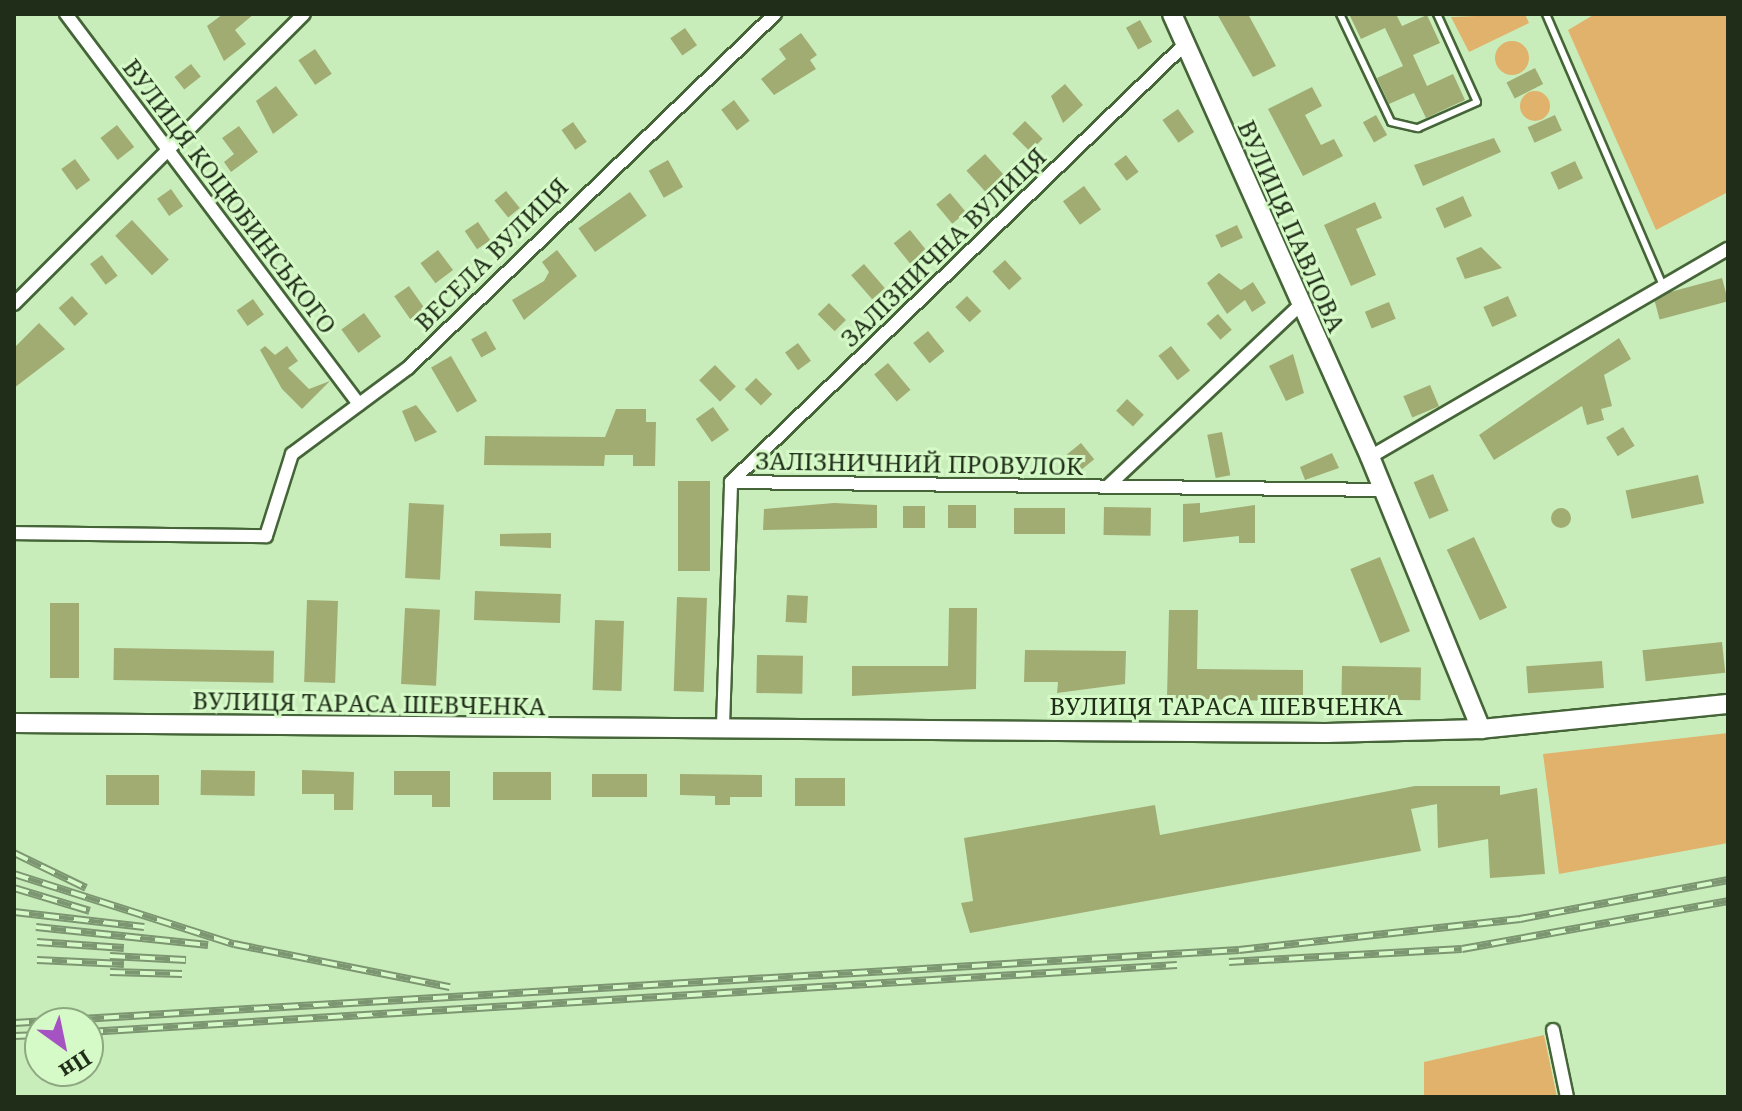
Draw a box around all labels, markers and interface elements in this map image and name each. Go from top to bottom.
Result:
street label: ВУЛИЦЯ КОЦЮБИНСЬКОГО [117,53,343,339]
street label: ВУЛИЦЯ ПАВЛОВА [1232,116,1352,336]
street label: ЗАЛІЗНИЧНА ВУЛИЦЯ [835,142,1051,352]
street label: ВЕСЕЛА ВУЛИЦЯ [409,172,573,336]
street label: ЗАЛІЗНИЧНИЙ ПРОВУЛОК [755,446,1083,480]
street label: ВУЛИЦЯ ТАРАСА ШЕВЧЕНКА [192,686,546,720]
street label: ВУЛИЦЯ ТАРАСА ШЕВЧЕНКА [1049,692,1403,720]
north arrow [24,1007,104,1087]
text: Пн [54,1044,98,1087]

